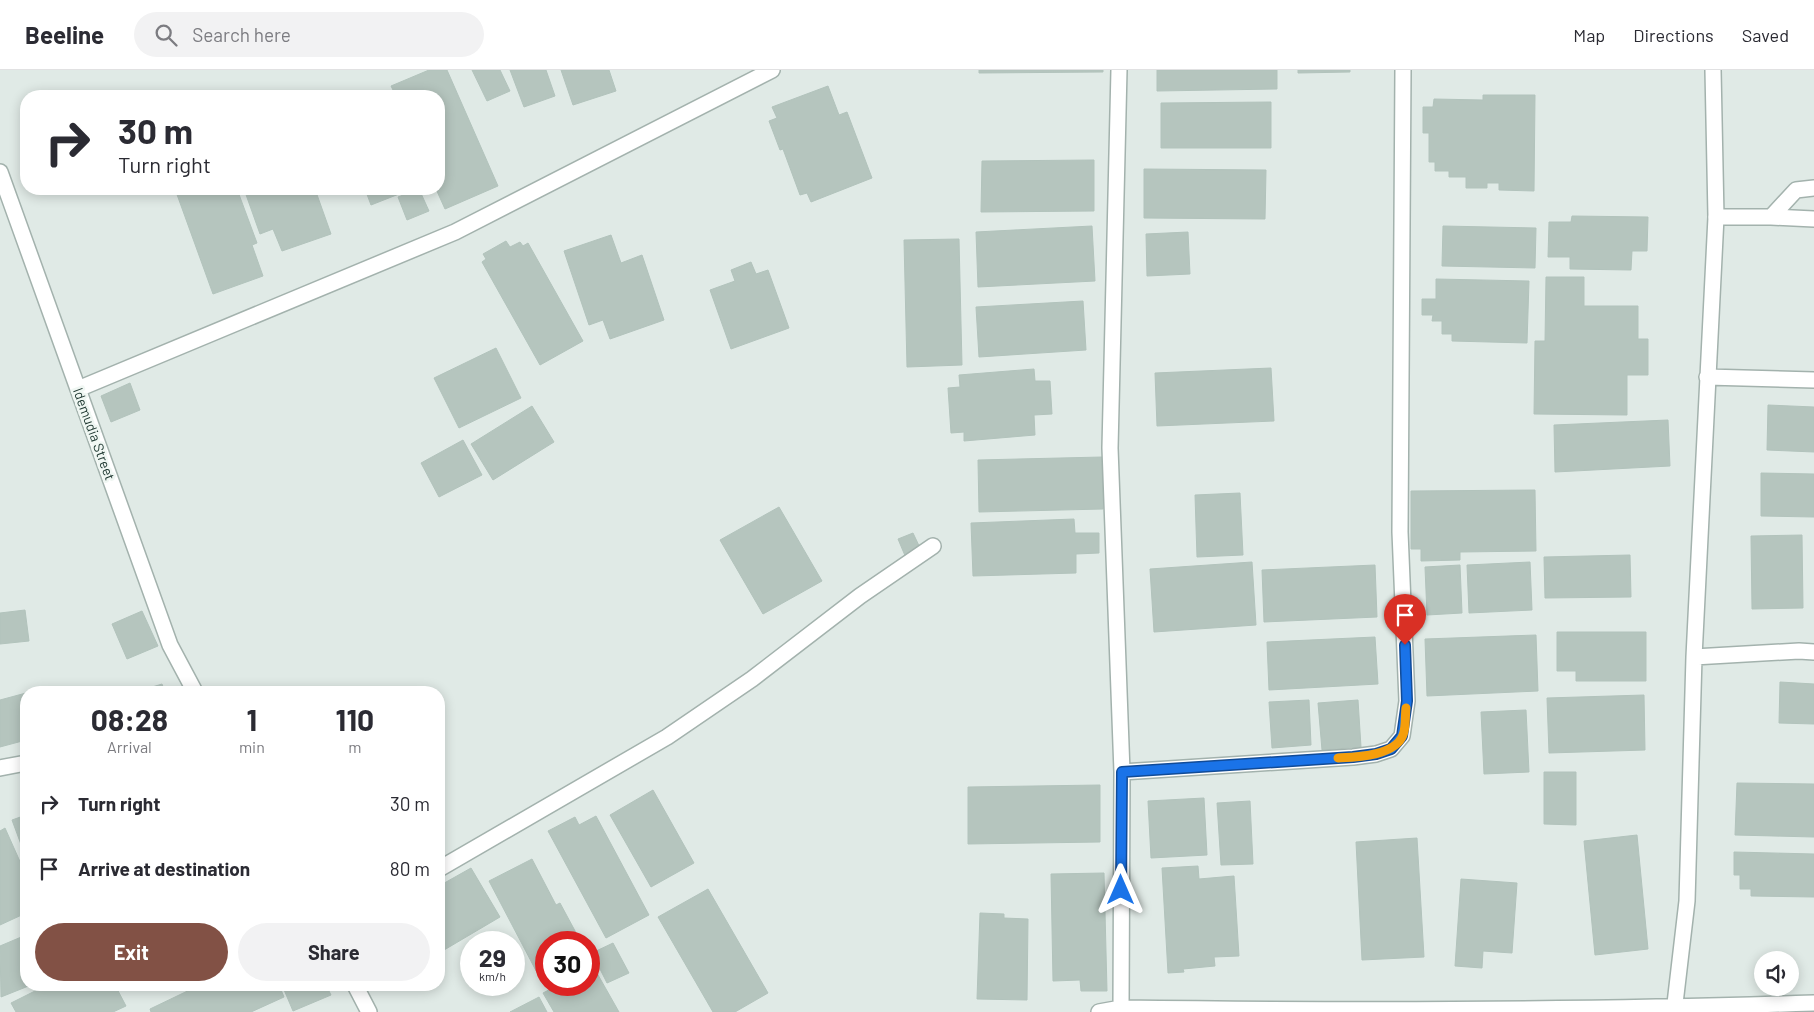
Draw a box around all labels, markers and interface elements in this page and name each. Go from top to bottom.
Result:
search box [134,12,484,57]
text: Beeline [25,20,104,49]
icon: search [152,21,180,49]
text: Search here [192,23,291,46]
text: Map [1573,24,1605,46]
text: Directions [1633,24,1714,46]
text: Saved [1742,24,1789,46]
text: 30 m [118,109,193,151]
icon: right [35,110,100,175]
text: Turn right [118,151,211,177]
street label: Idemudia Street [70,385,119,482]
pin [1384,594,1426,645]
icon: arrive [1391,601,1419,629]
text: 08:28 [91,701,168,737]
text: 1 [247,701,257,737]
text: 110 [336,701,374,737]
text: Arrival [107,737,152,756]
text: min [239,737,265,756]
text: m [348,737,362,756]
icon: right [35,790,63,818]
text: Turn right [78,792,160,815]
text: 30 m [390,792,430,815]
icon: arrive [35,855,63,883]
text: Arrive at destination [78,857,250,880]
text: 80 m [390,857,430,880]
position arrow [1094,863,1146,915]
button: Exit [35,923,228,981]
button: Share [238,923,430,981]
speed limit sign: 30 [535,931,600,996]
text: 29 [479,942,506,972]
map controls [1754,951,1799,996]
button: sound [1754,951,1799,996]
text: km/h [479,969,506,983]

